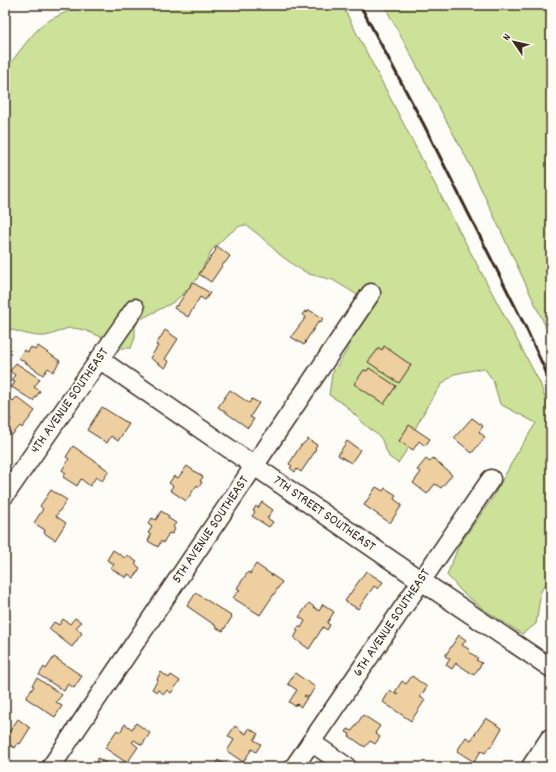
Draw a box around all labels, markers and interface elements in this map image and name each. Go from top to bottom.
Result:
north arrow [494,22,534,62]
text: N [499,30,516,44]
street label: 4TH AVENUE SOUTHEAST [26,344,114,458]
street label: 7TH STREET SOUTHEAST [269,471,380,557]
street label: 5TH AVENUE SOUTHEAST [168,472,255,588]
street label: 6TH AVENUE SOUTHEAST [348,565,436,681]

